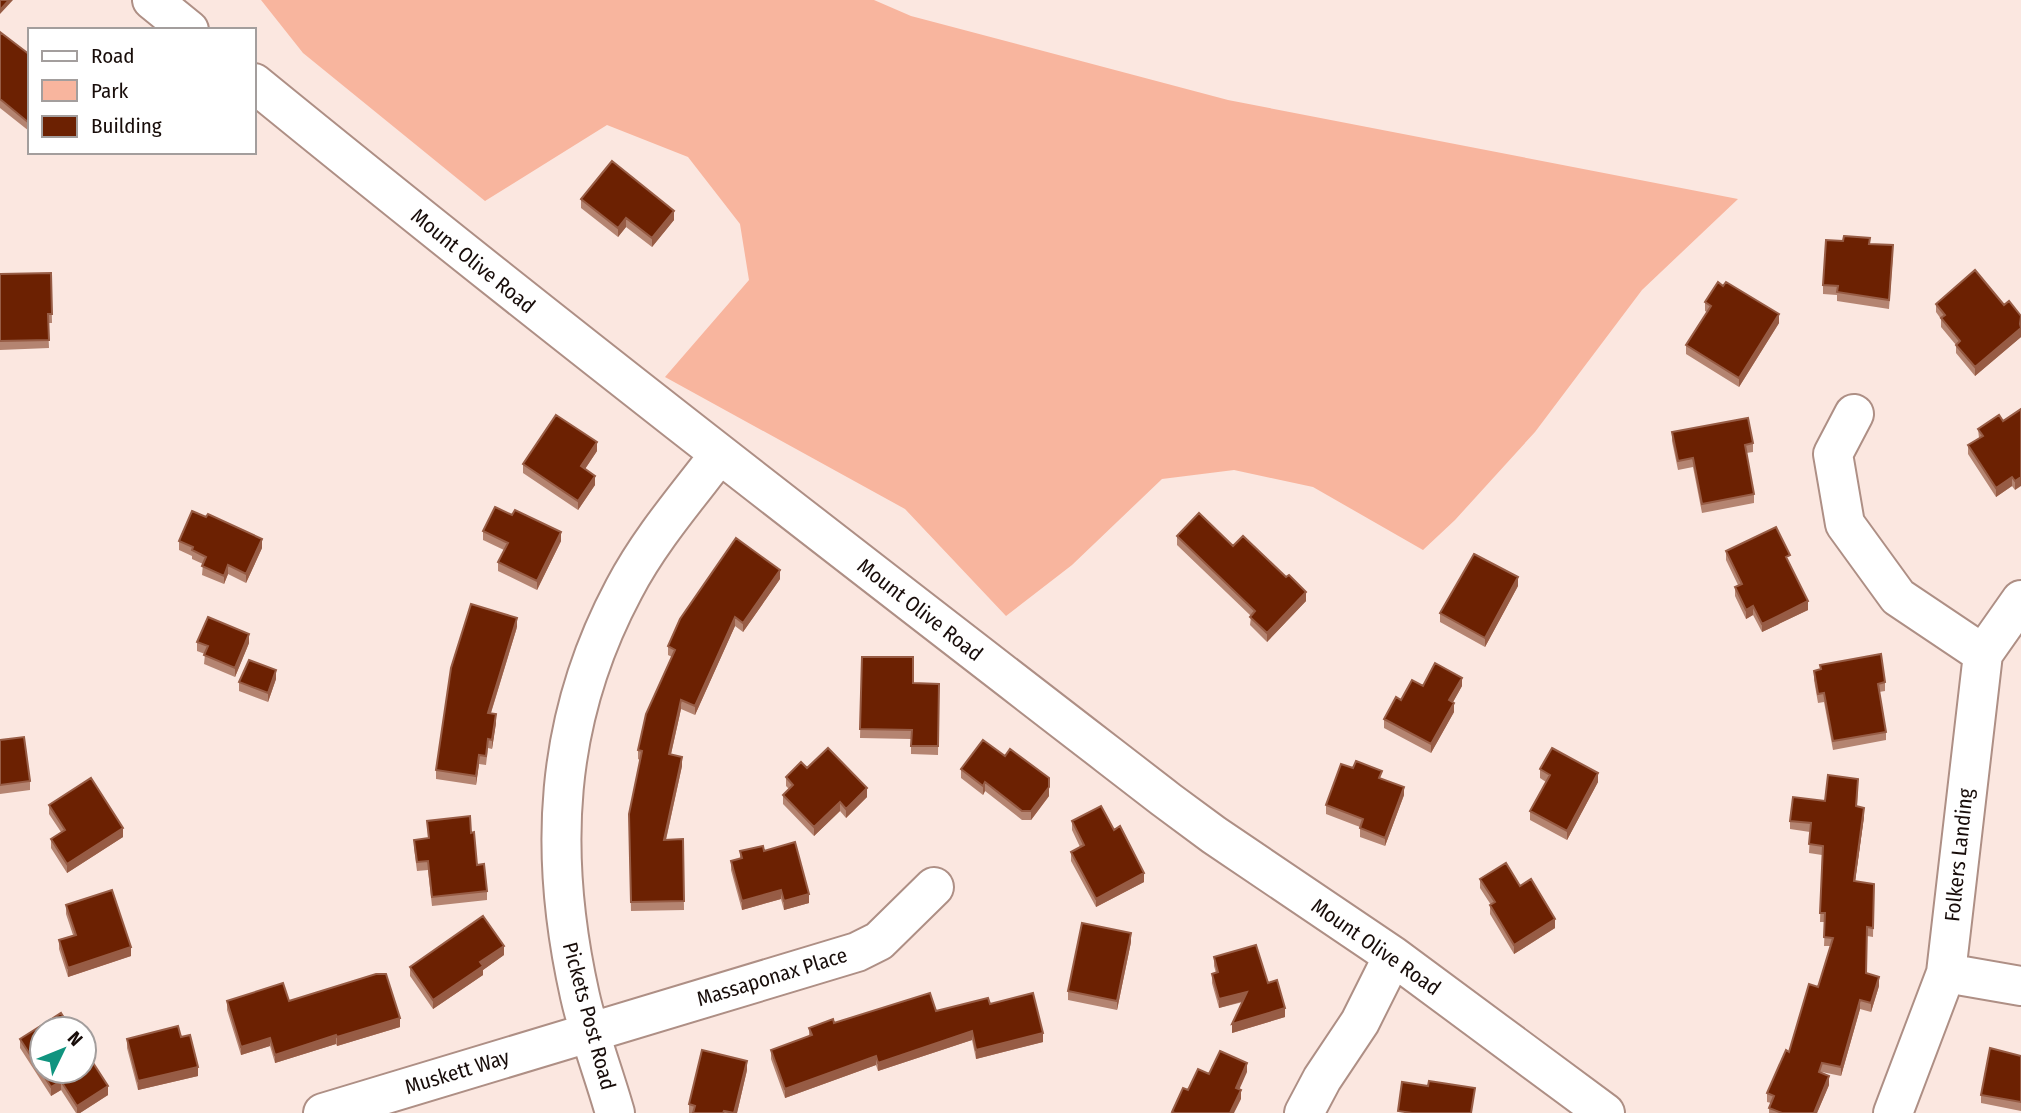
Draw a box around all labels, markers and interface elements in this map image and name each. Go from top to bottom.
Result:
legend [28,28,256,154]
text: Road [91,43,135,69]
text: Park [91,78,129,104]
text: Building [91,113,162,139]
street label: Mount Olive Road [406,203,540,319]
street label: Mount Olive Road [852,553,988,667]
street label: Folkers Landing [1939,787,1979,923]
street label: Mount Olive Road [1306,893,1446,1001]
street label: Pickets Post Road [557,939,621,1093]
street label: Massaponax Place [694,942,850,1012]
north arrow [28,1015,98,1085]
text: N [63,1027,87,1051]
street label: Muskett Way [402,1044,513,1100]

